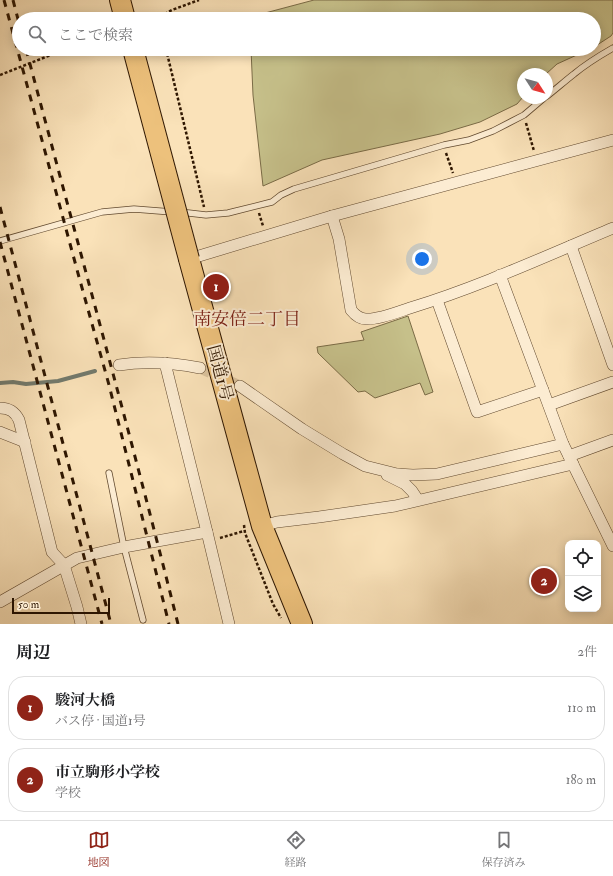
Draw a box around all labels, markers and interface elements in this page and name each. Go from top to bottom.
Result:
search box [12,12,601,56]
icon: search [26,23,48,45]
text: ここで検索 [58,26,133,45]
north arrow [517,68,553,104]
your location [412,249,432,269]
pin: 1 [203,272,229,302]
district label: 南安倍二丁目 [193,308,301,331]
street label: 国道1号 [202,343,238,403]
map controls [565,540,601,612]
button: locate [565,540,601,576]
pin: 2 [531,566,557,596]
button: layers [565,576,601,612]
scale bar [12,596,110,615]
text: 50 m [18,598,39,611]
text: 周辺 [16,642,50,663]
text: 2件 [577,644,597,660]
text: 駿河大橋 [55,691,115,710]
text: 1 [28,700,32,716]
text: 110 m [567,700,596,716]
text: バス停 · 国道1号 [55,713,146,729]
text: 市立駒形小学校 [55,763,160,782]
text: 2 [27,772,33,788]
text: 180 m [566,772,596,788]
text: 学校 [55,785,81,801]
tab: 地図 [88,829,110,869]
tab: 経路 [285,829,307,869]
tab: 保存済み [482,829,526,869]

